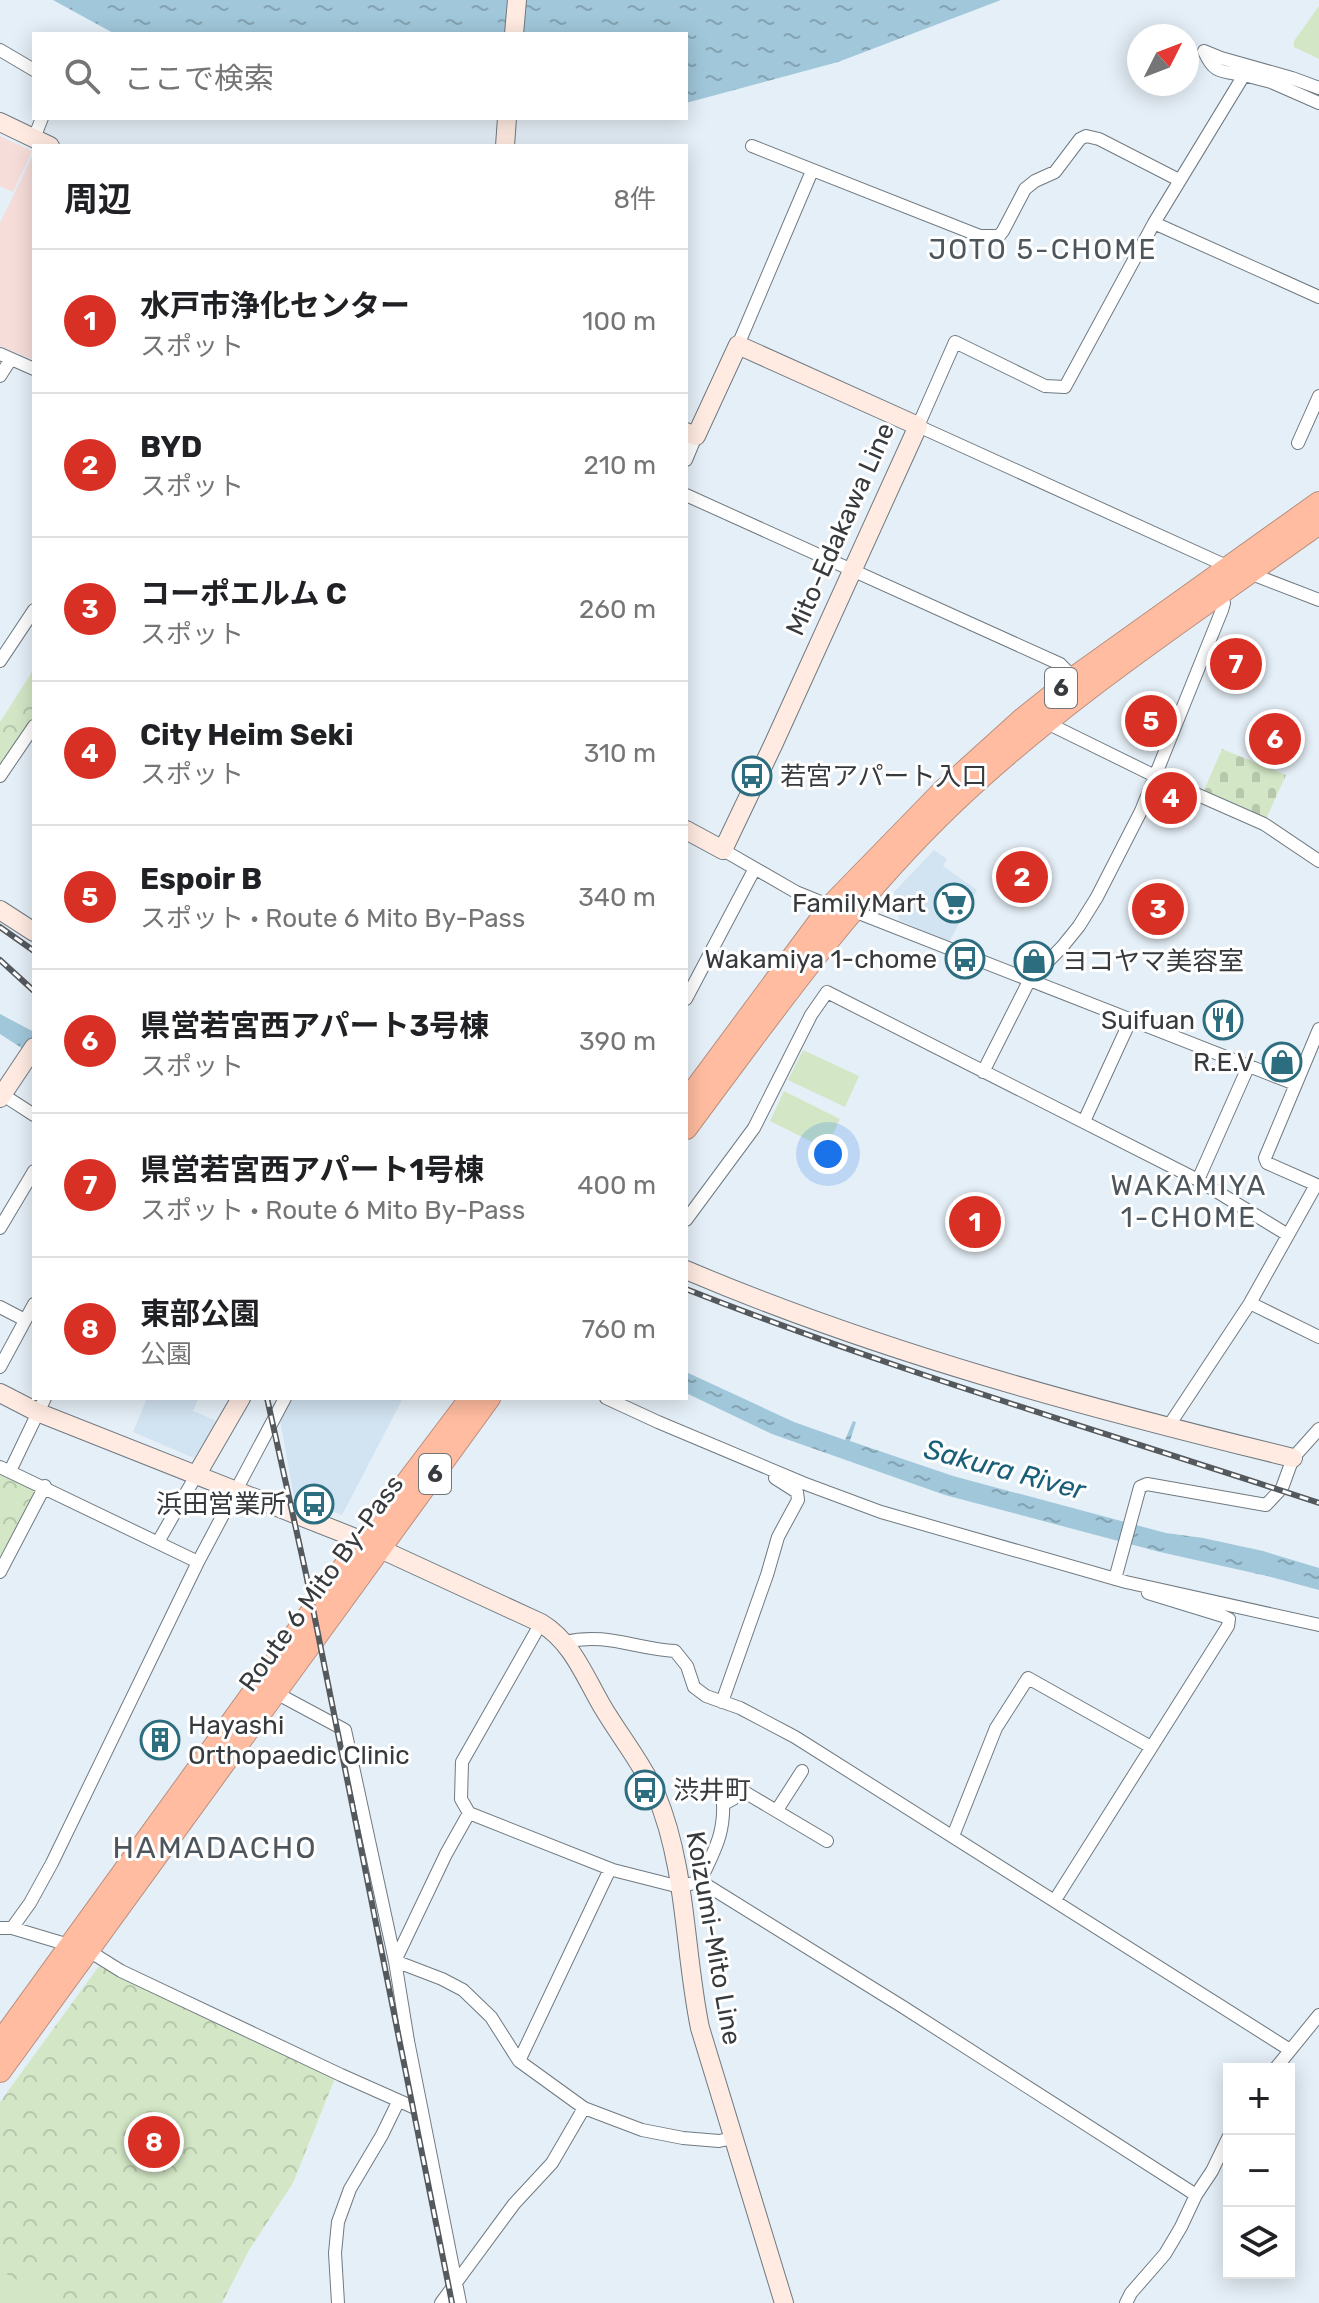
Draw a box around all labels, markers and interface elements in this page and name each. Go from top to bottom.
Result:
north arrow [1127,24,1199,96]
search box [32,32,688,120]
icon: search [60,54,104,98]
text: ここで検索 [124,61,274,97]
text: 周辺 [64,179,132,220]
text: 8件 [613,184,656,215]
district label: JOTO 5-CHOME [929,233,1157,266]
text: 水戸市浄化センター [140,288,410,324]
text: 1 [84,306,96,337]
text: 100 m [582,306,656,337]
text: スポット [140,331,244,362]
street label: Mito-Edakawa Line [780,418,901,640]
text: BYD [140,429,202,465]
text: 2 [82,450,98,481]
text: 210 m [584,450,656,481]
text: スポット [140,471,244,502]
text: コーポエルム C [140,576,347,612]
text: 3 [81,594,99,625]
text: 260 m [579,594,656,625]
text: スポット [140,619,244,650]
pin: 7 [1210,634,1262,694]
road number: 6 [1045,668,1077,708]
pin: 5 [1125,691,1177,751]
pin: 6 [1249,709,1301,769]
text: City Heim Seki [140,717,354,753]
text: 4 [81,738,99,769]
text: 310 m [584,738,656,769]
bus stop icon: 若宮アパート入口 [731,755,773,797]
text: スポット [140,759,244,790]
place label: 若宮アパート入口 [780,761,987,792]
pin: 4 [1145,768,1197,828]
pin: 2 [996,847,1048,907]
text: Espoir B [140,861,262,897]
pin: 3 [1132,879,1184,939]
text: 5 [82,882,98,913]
text: 340 m [578,882,656,913]
supermarket icon: FamilyMart [933,882,975,924]
place label: FamilyMart [792,888,926,919]
text: スポット · Route 6 Mito By-Pass [140,903,525,934]
bus stop icon: Wakamiya 1-chome [944,938,986,980]
shop icon: ヨコヤマ美容室 [1013,940,1055,982]
place label: Wakamiya 1-chome [704,944,937,975]
place label: ヨコヤマ美容室 [1062,946,1244,977]
restaurant icon: Suifuan [1202,999,1244,1041]
place label: Suifuan [1101,1005,1195,1036]
text: 県営若宮西アパート3号棟 [140,1008,489,1044]
text: 6 [82,1026,98,1057]
text: 390 m [579,1026,656,1057]
shop icon: R.E.V [1261,1041,1303,1083]
place label: R.E.V [1193,1047,1254,1078]
text: スポット [140,1051,244,1082]
your location [808,1134,848,1174]
text: 県営若宮西アパート1号棟 [140,1152,484,1188]
district label: WAKAMIYA 1-CHOME [1111,1169,1267,1234]
text: 7 [83,1170,97,1201]
text: 400 m [577,1170,656,1201]
pin: 1 [949,1192,1001,1252]
text: スポット · Route 6 Mito By-Pass [140,1195,525,1226]
text: 東部公園 [140,1296,260,1332]
text: 8 [81,1314,99,1345]
text: 760 m [582,1314,656,1345]
text: 公園 [140,1339,192,1370]
water label: Sakura River [921,1432,1090,1507]
road number: 6 [419,1454,451,1494]
street label: Route 6 Mito By-Pass [233,1469,410,1698]
bus stop icon: 浜田営業所 [293,1483,335,1525]
place label: 浜田営業所 [156,1489,286,1520]
place label: Hayashi Orthopaedic Clinic [188,1710,410,1771]
building icon: Hayashi Orthopaedic Clinic [139,1719,181,1761]
bus stop icon: 渋井町 [624,1769,666,1811]
place label: 渋井町 [673,1775,751,1806]
street label: Koizumi-Mito Line [679,1829,748,2047]
district label: HAMADACHO [112,1830,318,1866]
map controls [1223,2063,1295,2279]
button: + [1223,2063,1295,2135]
pin: 8 [128,2112,180,2172]
button: − [1223,2135,1295,2207]
button: layers [1223,2207,1295,2279]

